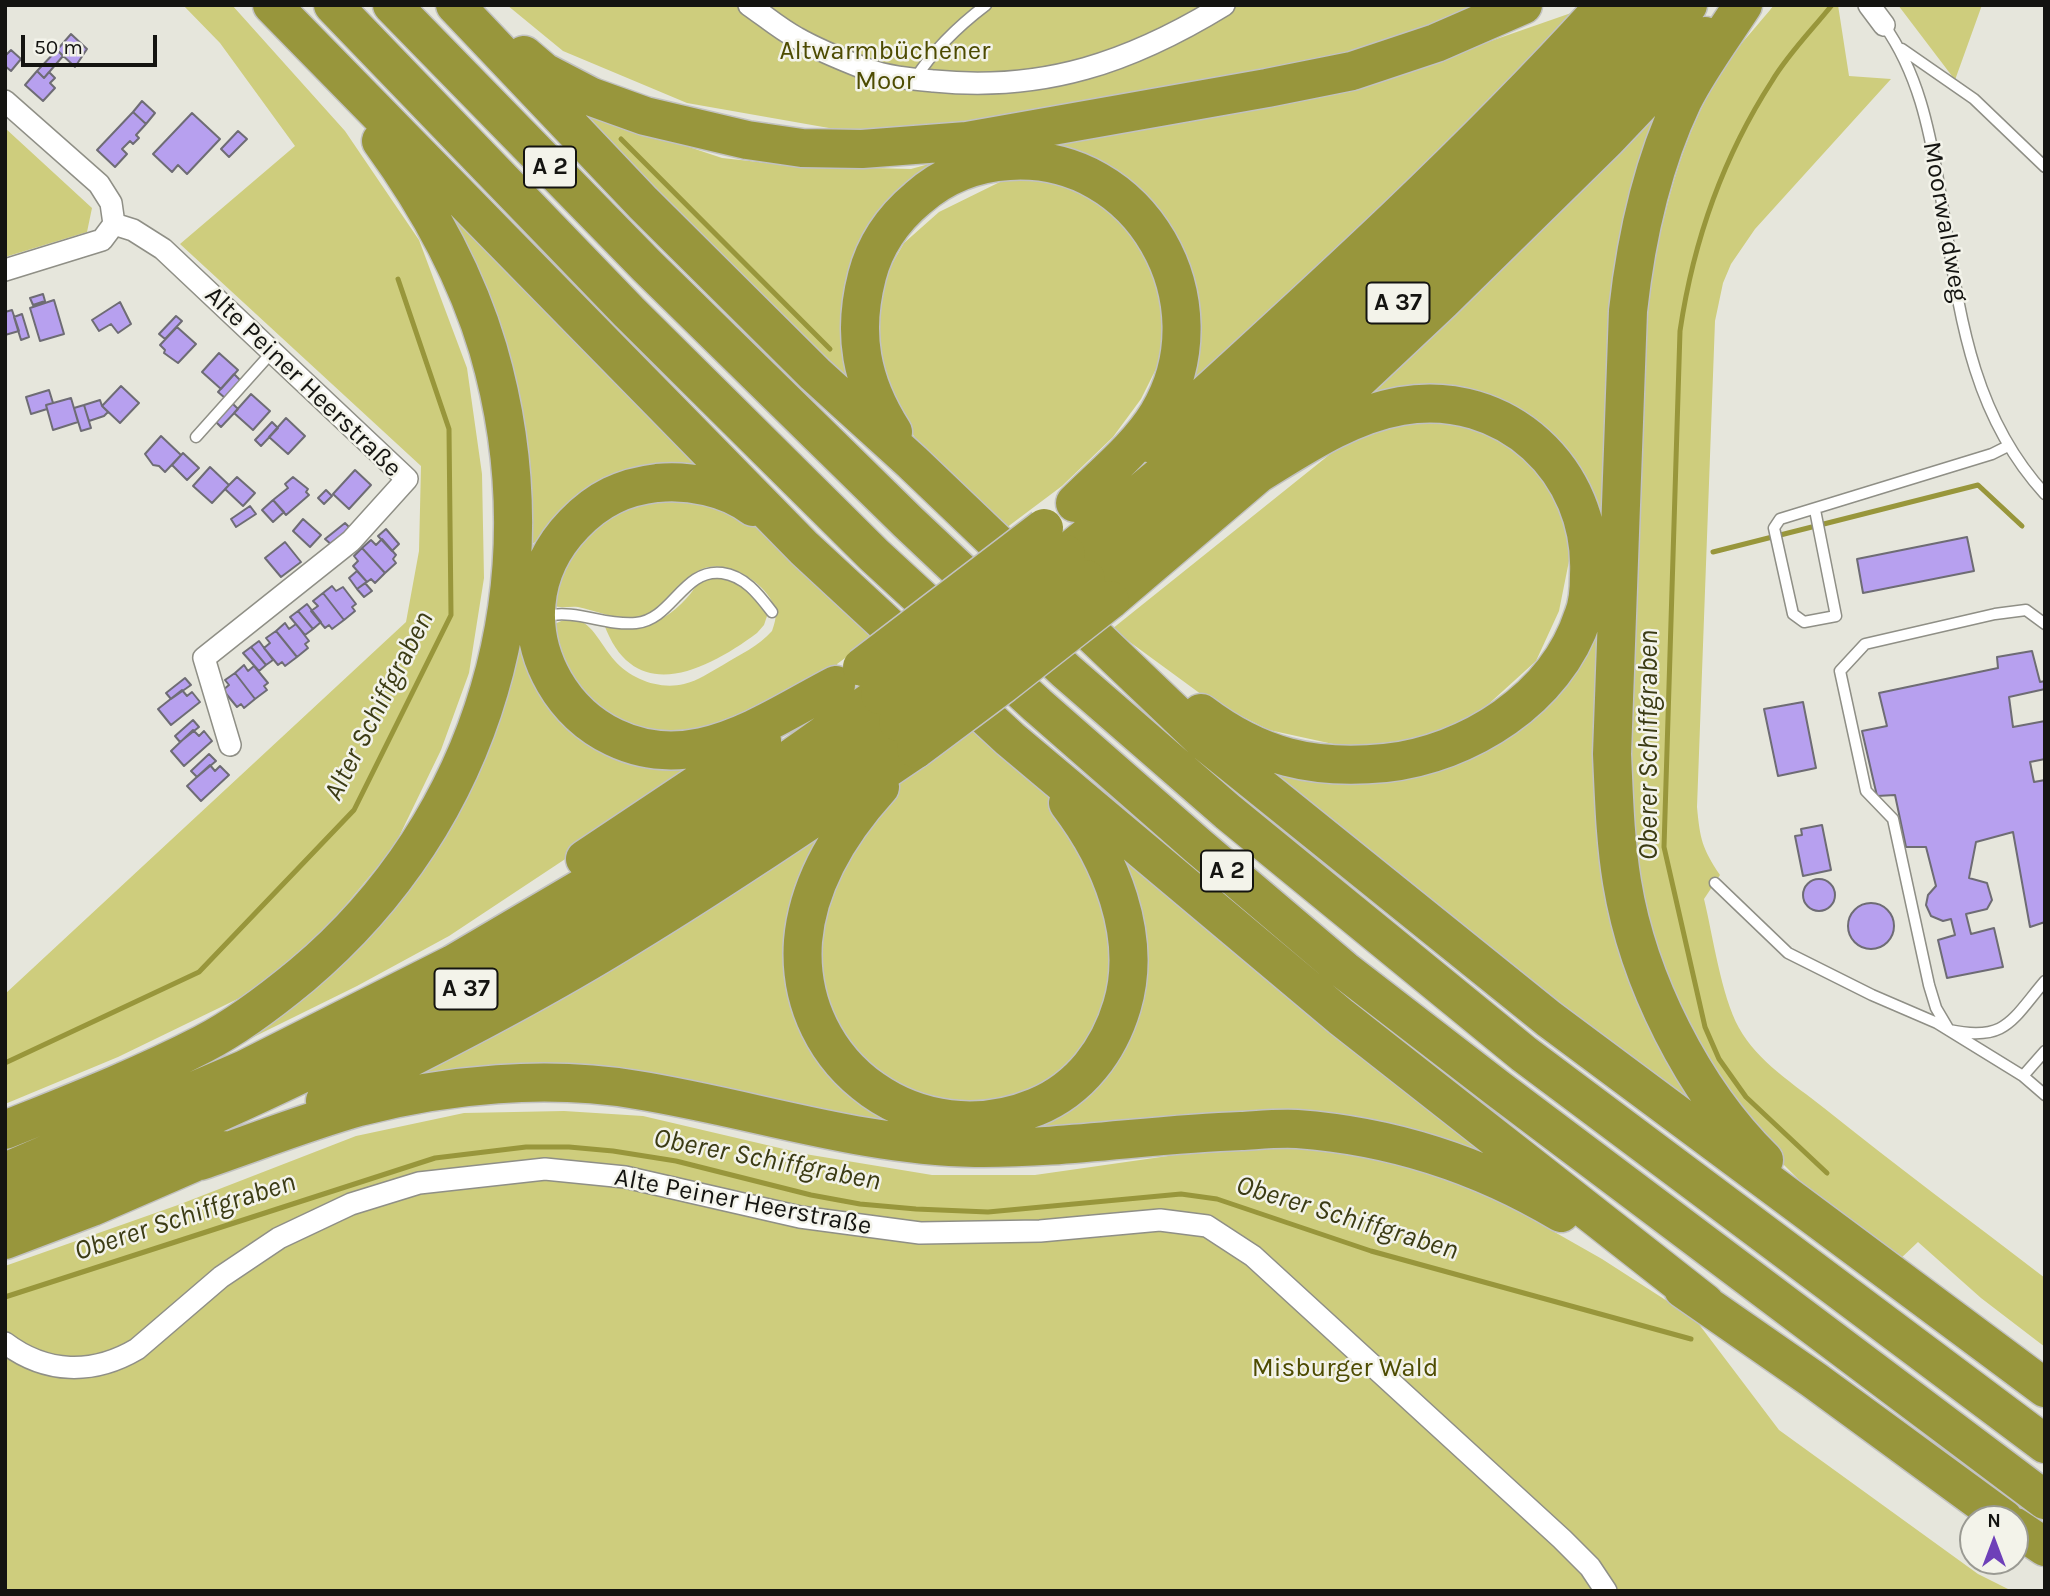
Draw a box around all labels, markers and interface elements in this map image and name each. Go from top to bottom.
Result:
scale bar [24,21,161,65]
text: 50 m [34,35,83,59]
park label: Altwarmbüchener Moor [780,36,990,98]
street label: Moorwaldweg [1916,139,1974,305]
road number: A 2 [524,146,576,188]
street label: Alte Peiner Heerstraße [198,280,408,484]
road number: A 37 [1366,282,1430,324]
water label: Alter Schiffgraben [317,606,441,806]
water label: Oberer Schiffgraben [1632,630,1666,860]
road number: A 2 [1201,850,1253,892]
road number: A 37 [434,968,498,1009]
water label: Oberer Schiffgraben [651,1122,883,1198]
street label: Alte Peiner Heerstraße [612,1162,874,1242]
water label: Oberer Schiffgraben [70,1165,300,1269]
water label: Oberer Schiffgraben [1232,1168,1462,1268]
park label: Misburger Wald [1252,1353,1438,1385]
north arrow [1959,1505,2029,1575]
text: N [1987,1510,2001,1532]

